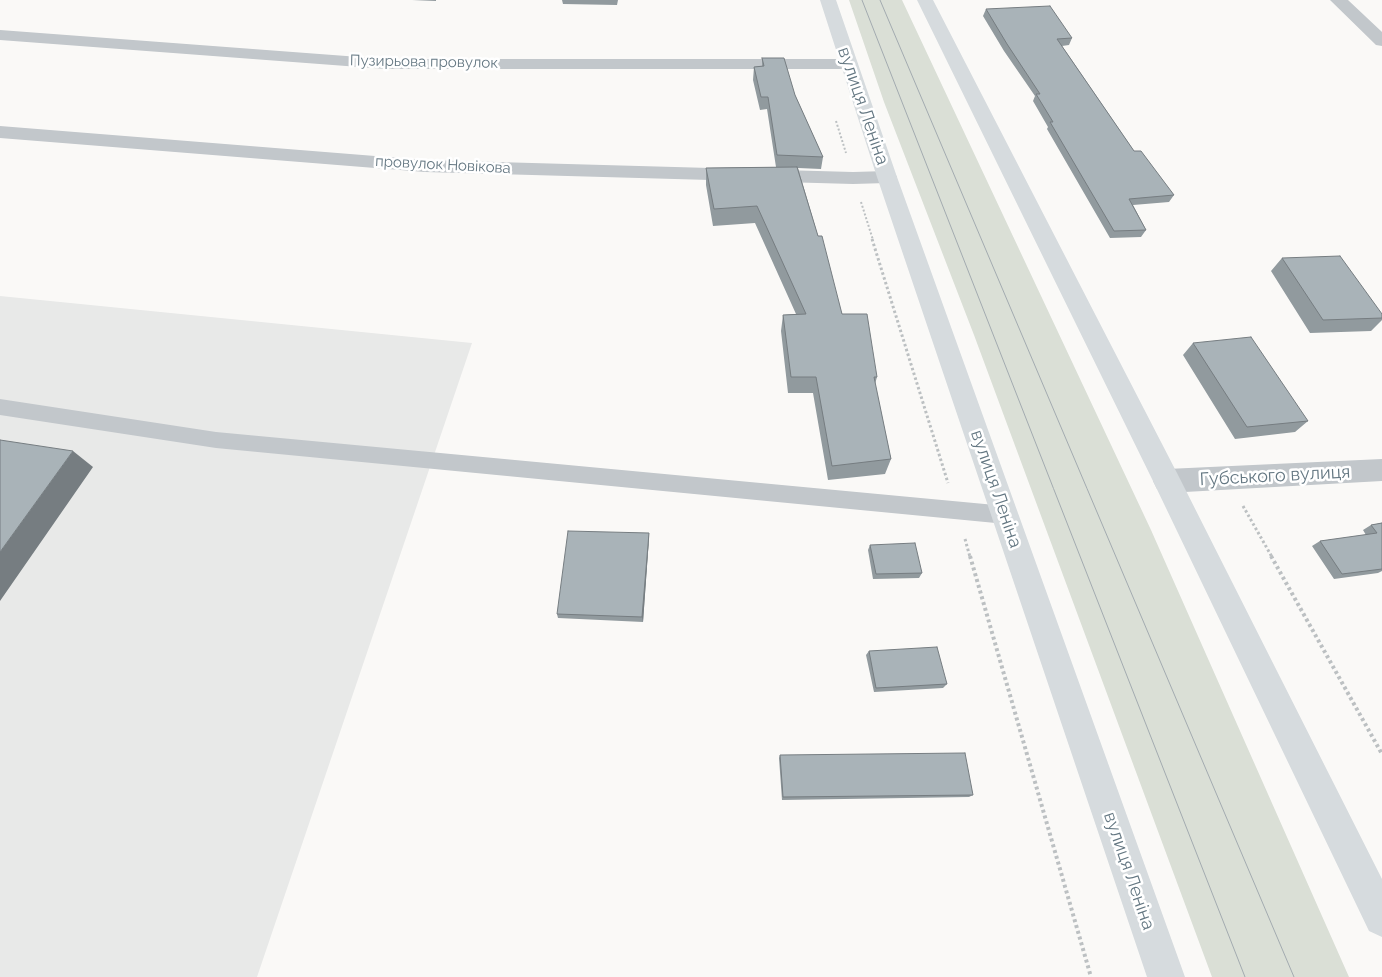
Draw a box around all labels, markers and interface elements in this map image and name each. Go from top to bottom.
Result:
street label: вулиця Леніна [833,44,893,168]
street label: Пузирьова провулок [350,52,498,72]
street label: провулок Новікова [375,152,511,178]
street label: вулиця Леніна [966,427,1026,551]
street label: Губського вулиця [1199,461,1351,491]
street label: вулиця Леніна [1099,809,1159,933]

